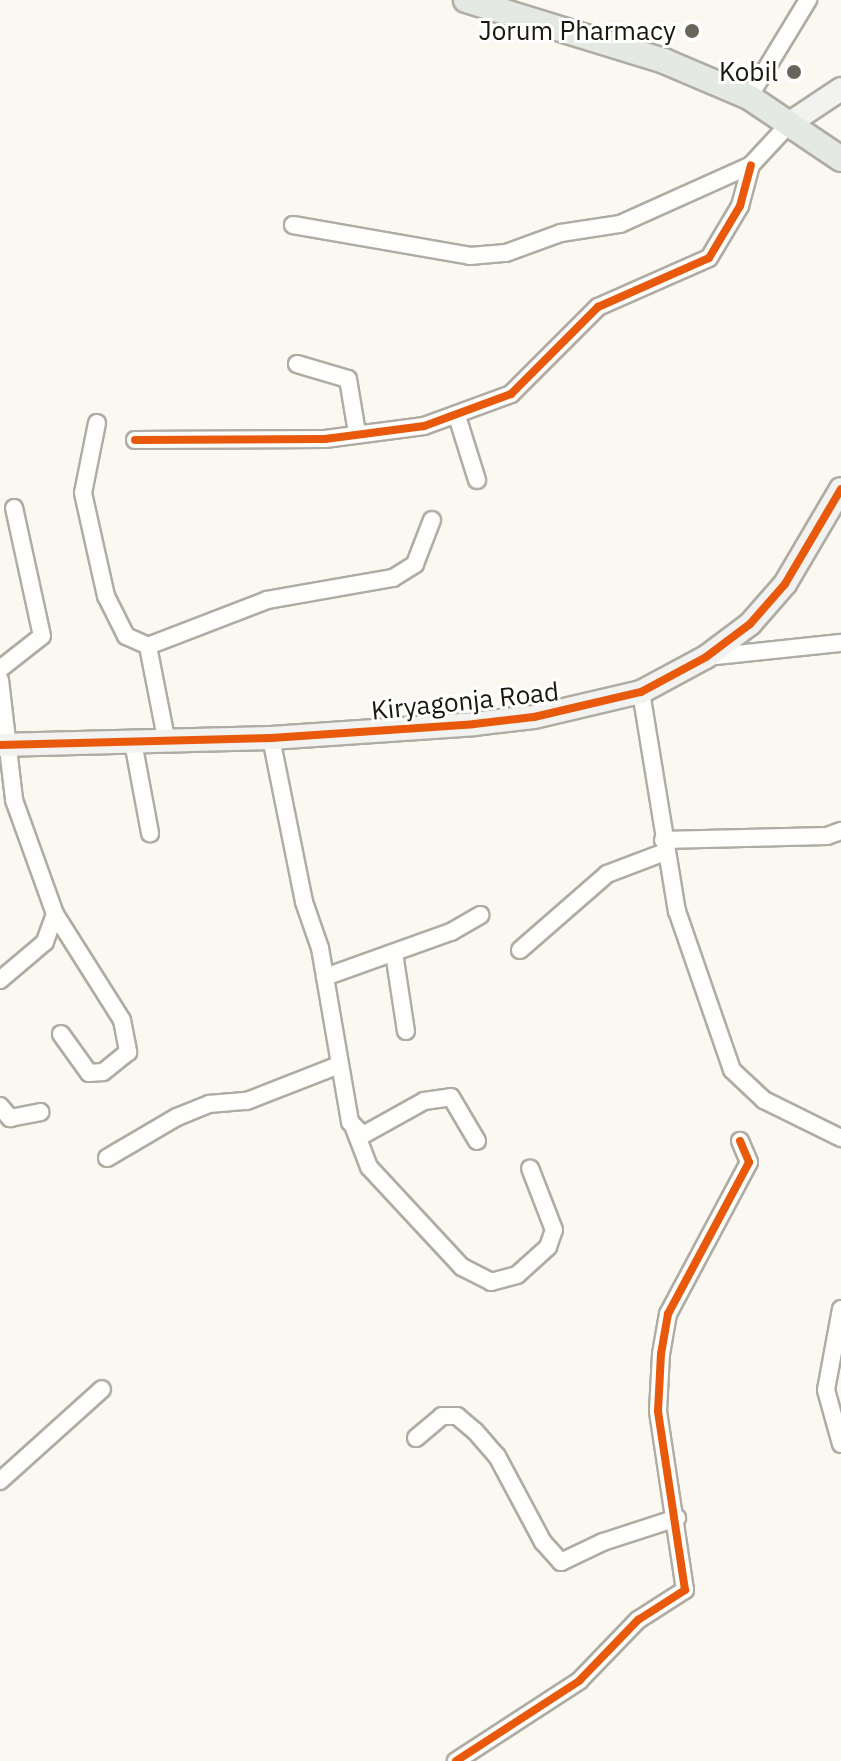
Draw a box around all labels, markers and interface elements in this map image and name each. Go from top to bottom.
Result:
place label: Jorum Pharmacy [478,15,676,47]
marker: Jorum Pharmacy [683,22,701,40]
place label: Kobil [719,56,778,88]
marker: Kobil [785,63,803,81]
street label: Kiryagonja Road [370,676,560,726]

